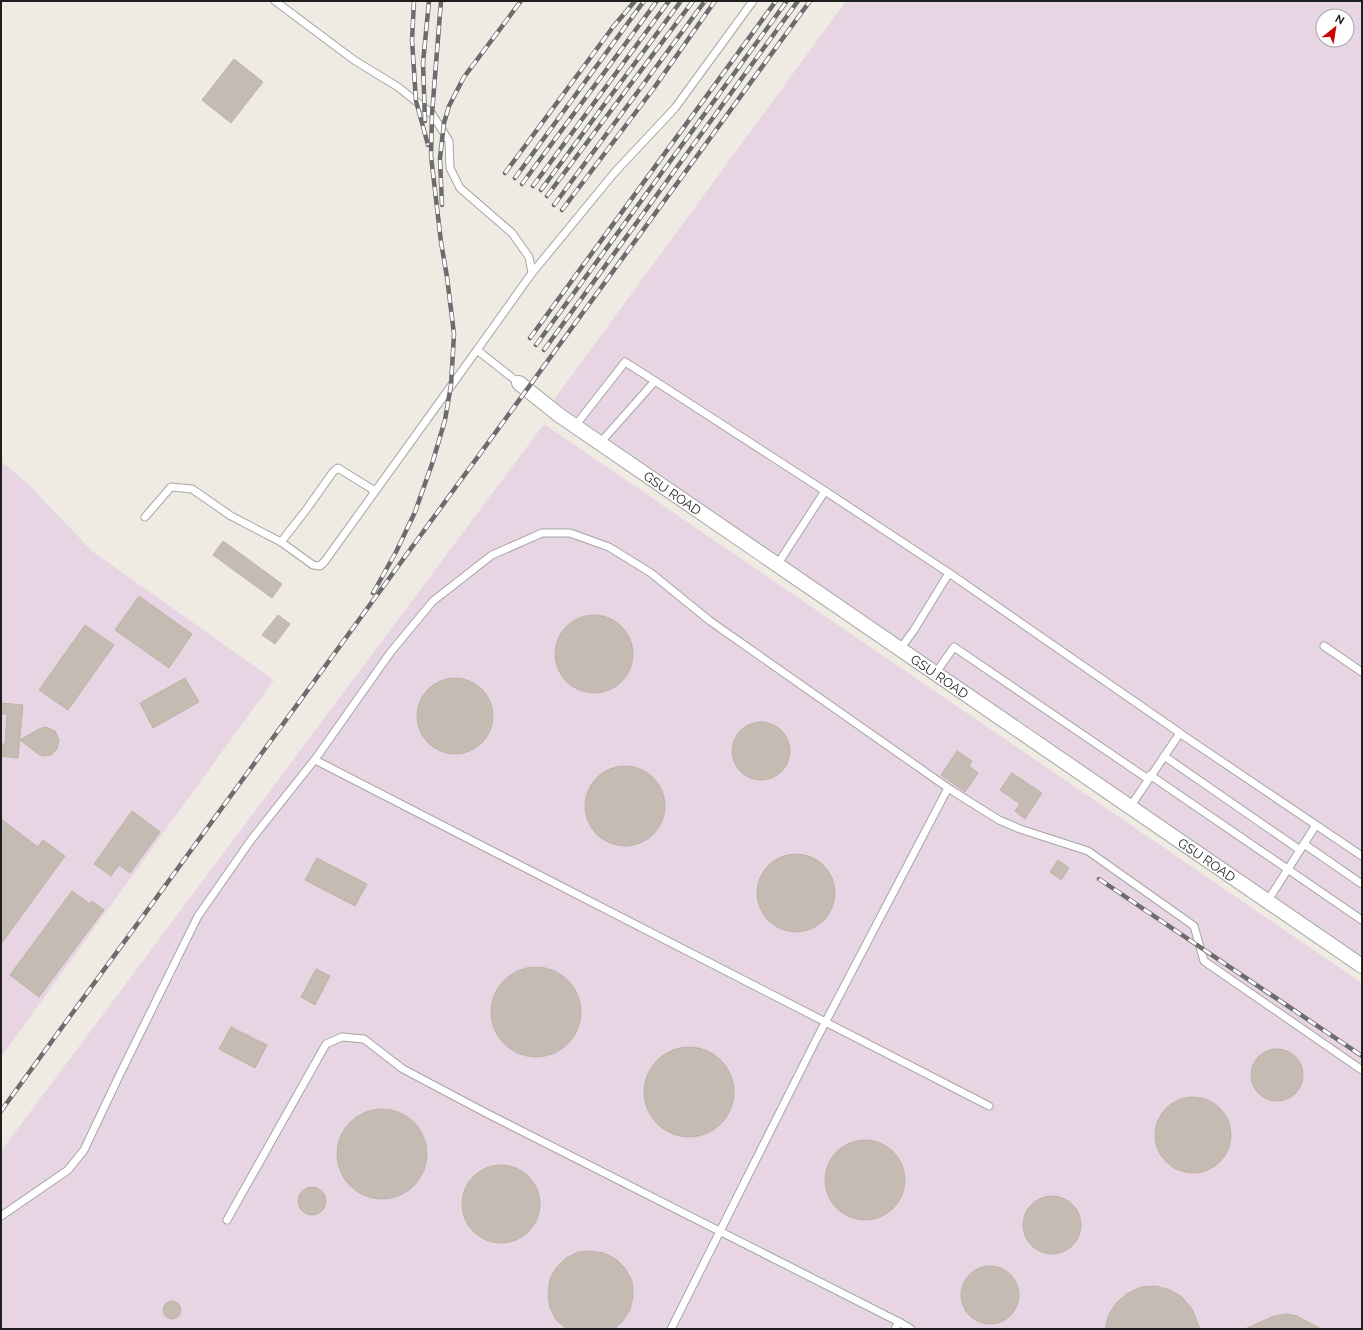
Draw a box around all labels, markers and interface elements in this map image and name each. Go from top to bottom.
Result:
north arrow [1315,8,1355,48]
text: N [1333,12,1347,28]
street label: GSU ROAD [641,468,704,518]
street label: GSU ROAD [908,652,971,702]
street label: GSU ROAD [1175,835,1238,885]

